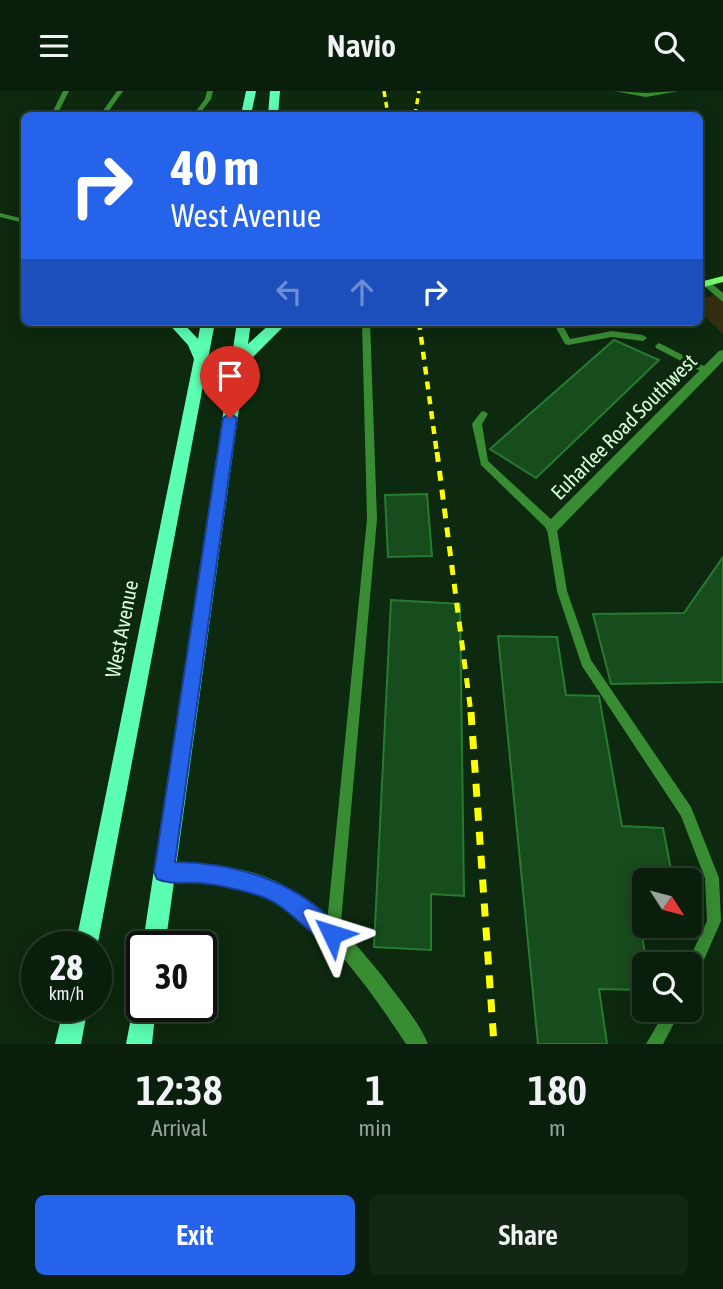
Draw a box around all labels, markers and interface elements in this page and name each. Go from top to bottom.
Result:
icon: menu [35,27,73,65]
text: Navio [327,27,396,64]
icon: search [650,27,688,65]
text: 40 m [171,139,259,195]
icon: right [56,140,147,231]
text: West Avenue [171,197,321,234]
icon: left [270,273,308,311]
icon: ahead [343,273,381,311]
icon: right [416,273,454,311]
pin [200,346,260,418]
street label: Euharlee Road Southwest [546,349,701,504]
icon: arrive [211,357,249,395]
street label: West Avenue [100,578,142,679]
north arrow [632,868,702,938]
map controls [632,868,702,1022]
position arrow [295,897,369,971]
speed limit sign: 30 [126,931,217,1022]
text: 28 [50,947,83,987]
button: search [632,952,702,1022]
text: km/h [49,983,84,1004]
text: 12:38 [136,1066,223,1114]
text: 1 [365,1066,385,1114]
text: 180 [528,1066,587,1114]
text: Arrival [151,1115,207,1141]
text: min [359,1115,392,1141]
text: m [549,1115,566,1141]
button: Exit [35,1195,355,1275]
button: Share [369,1195,688,1275]

